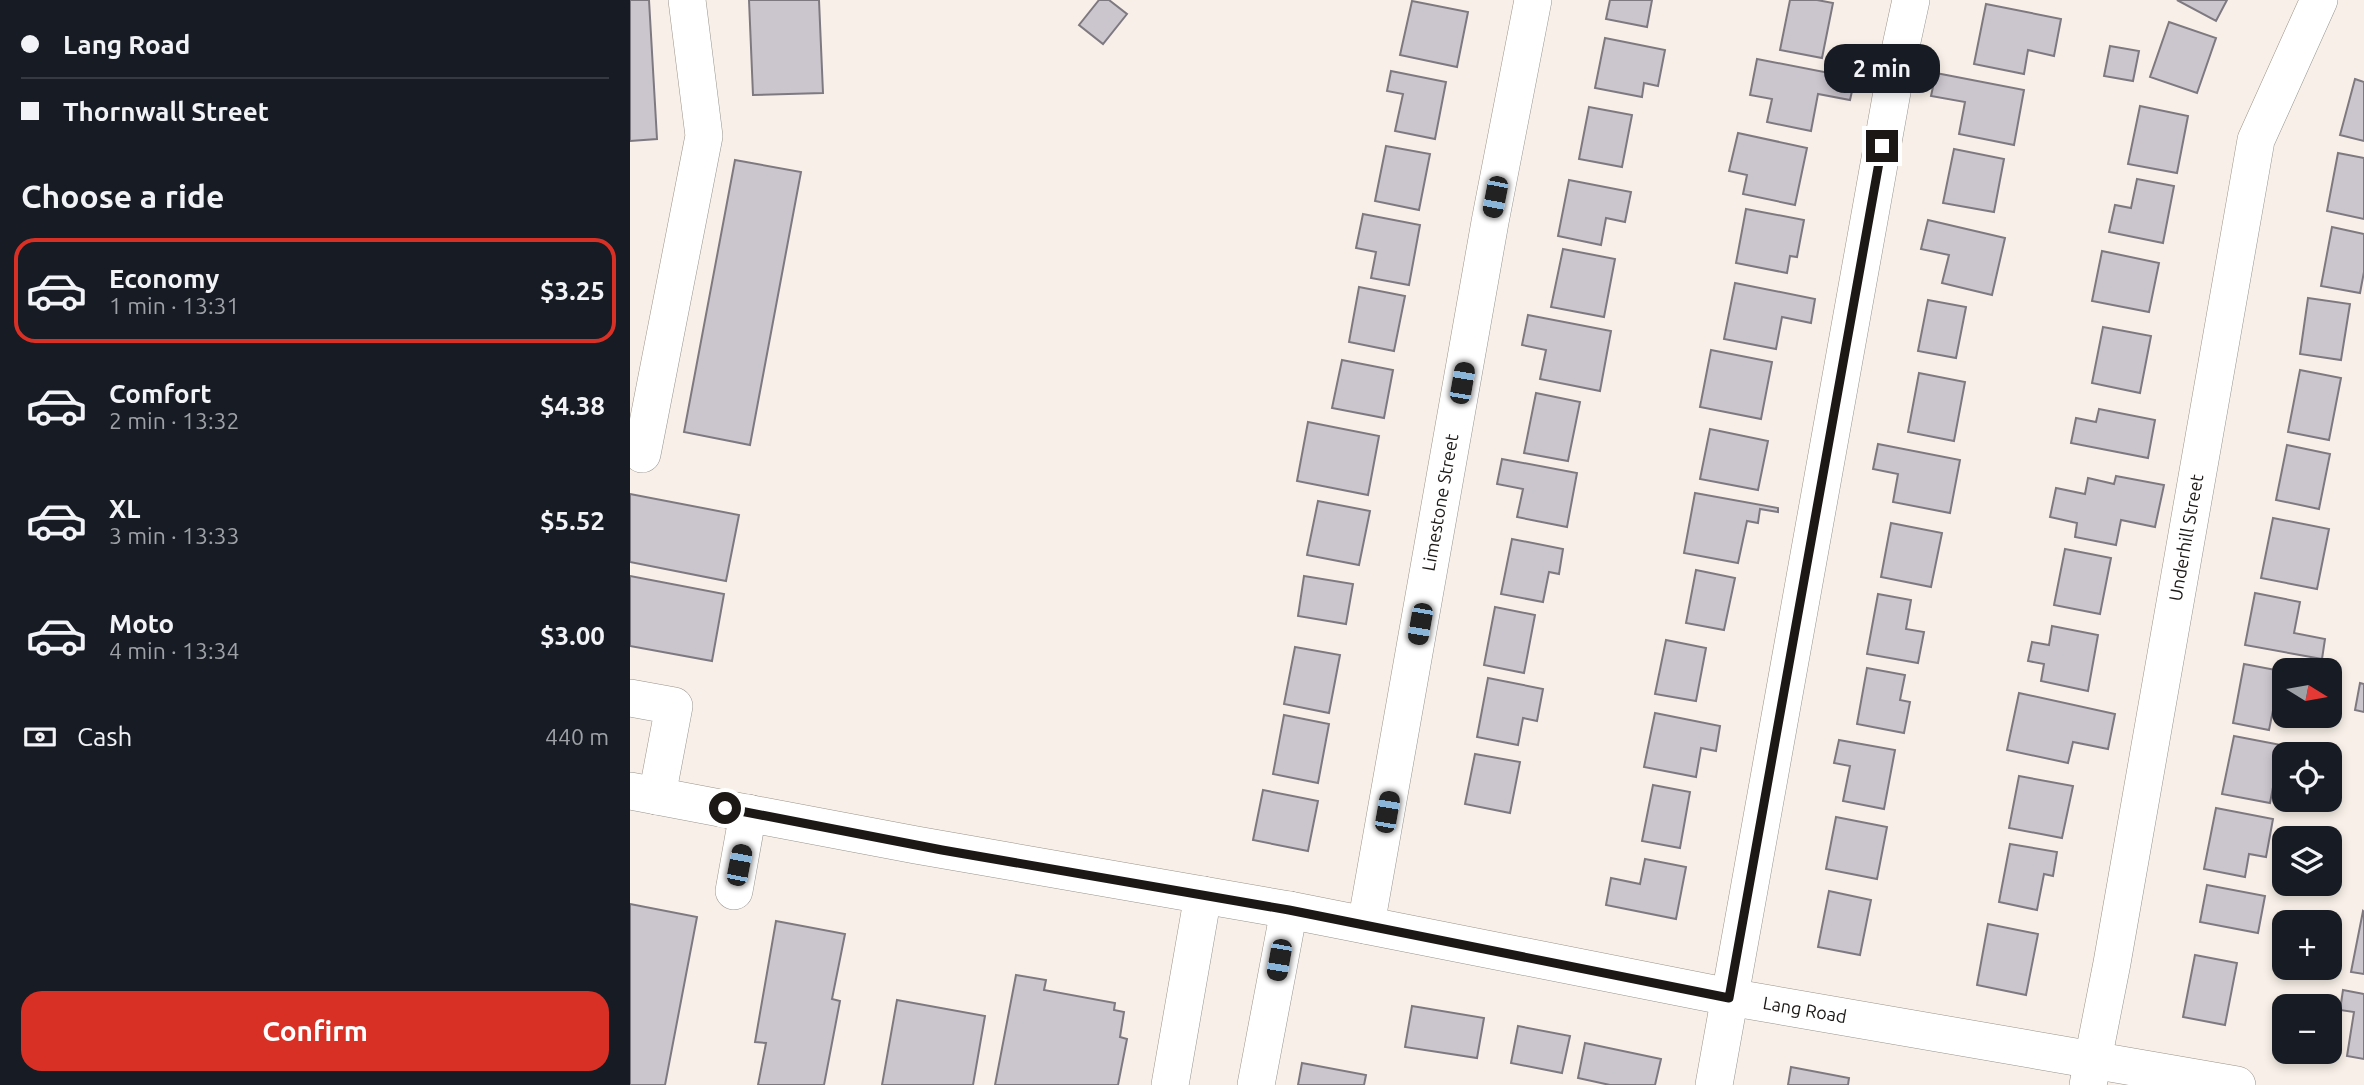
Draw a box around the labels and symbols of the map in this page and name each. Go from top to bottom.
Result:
callout: 2 min [1824,44,1940,94]
route end [1866,130,1898,162]
car [1481,174,1510,220]
car [1449,360,1476,406]
street label: Limestone Street [1418,432,1461,573]
street label: Underhill Street [2164,473,2206,603]
car [1407,601,1434,647]
north arrow [2272,658,2342,728]
car [1374,789,1401,835]
route start [709,792,741,824]
car [725,842,754,888]
car [1266,937,1293,983]
street label: Lang Road [1761,992,1848,1026]

